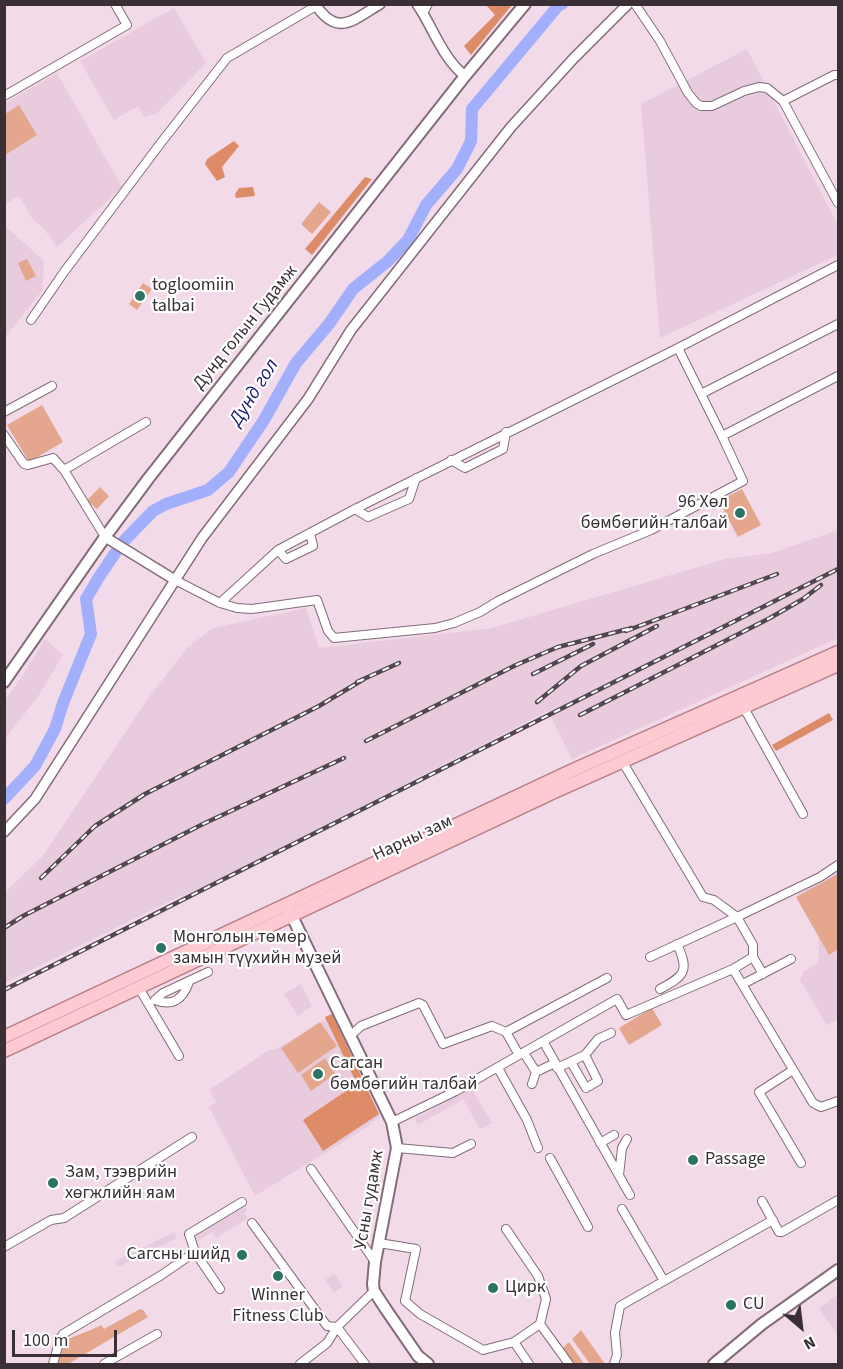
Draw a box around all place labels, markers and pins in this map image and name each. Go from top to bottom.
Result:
place label: togloomiin talbai [152,275,234,318]
marker: togloomiin talbai [133,289,147,303]
place label: 96 Хөл бөмбөгийн талбай [581,492,728,534]
marker: 96 Хөл бөмбөгийн талбай [733,506,747,520]
place label: Монголын төмөр замын түүхийн музей [173,927,341,970]
marker: Монголын төмөр замын түүхийн музей [154,941,168,955]
place label: Сагсан бөмбөгийн талбай [330,1053,477,1096]
marker: Сагсан бөмбөгийн талбай [311,1067,325,1081]
place label: Passage [705,1149,765,1171]
marker: Passage [686,1153,700,1167]
place label: Зам, тээврийн хөгжлийн яам [65,1162,177,1204]
marker: Зам, тээврийн хөгжлийн яам [46,1176,60,1190]
place label: Сагсны шийд [127,1244,230,1266]
marker: Сагсны шийд [235,1248,249,1262]
marker: Winner Fitness Club [271,1269,285,1283]
place label: Цирк [505,1277,546,1299]
marker: Цирк [486,1281,500,1295]
place label: Winner Fitness Club [232,1285,324,1328]
place label: CU [743,1294,765,1316]
marker: CU [724,1298,738,1312]

